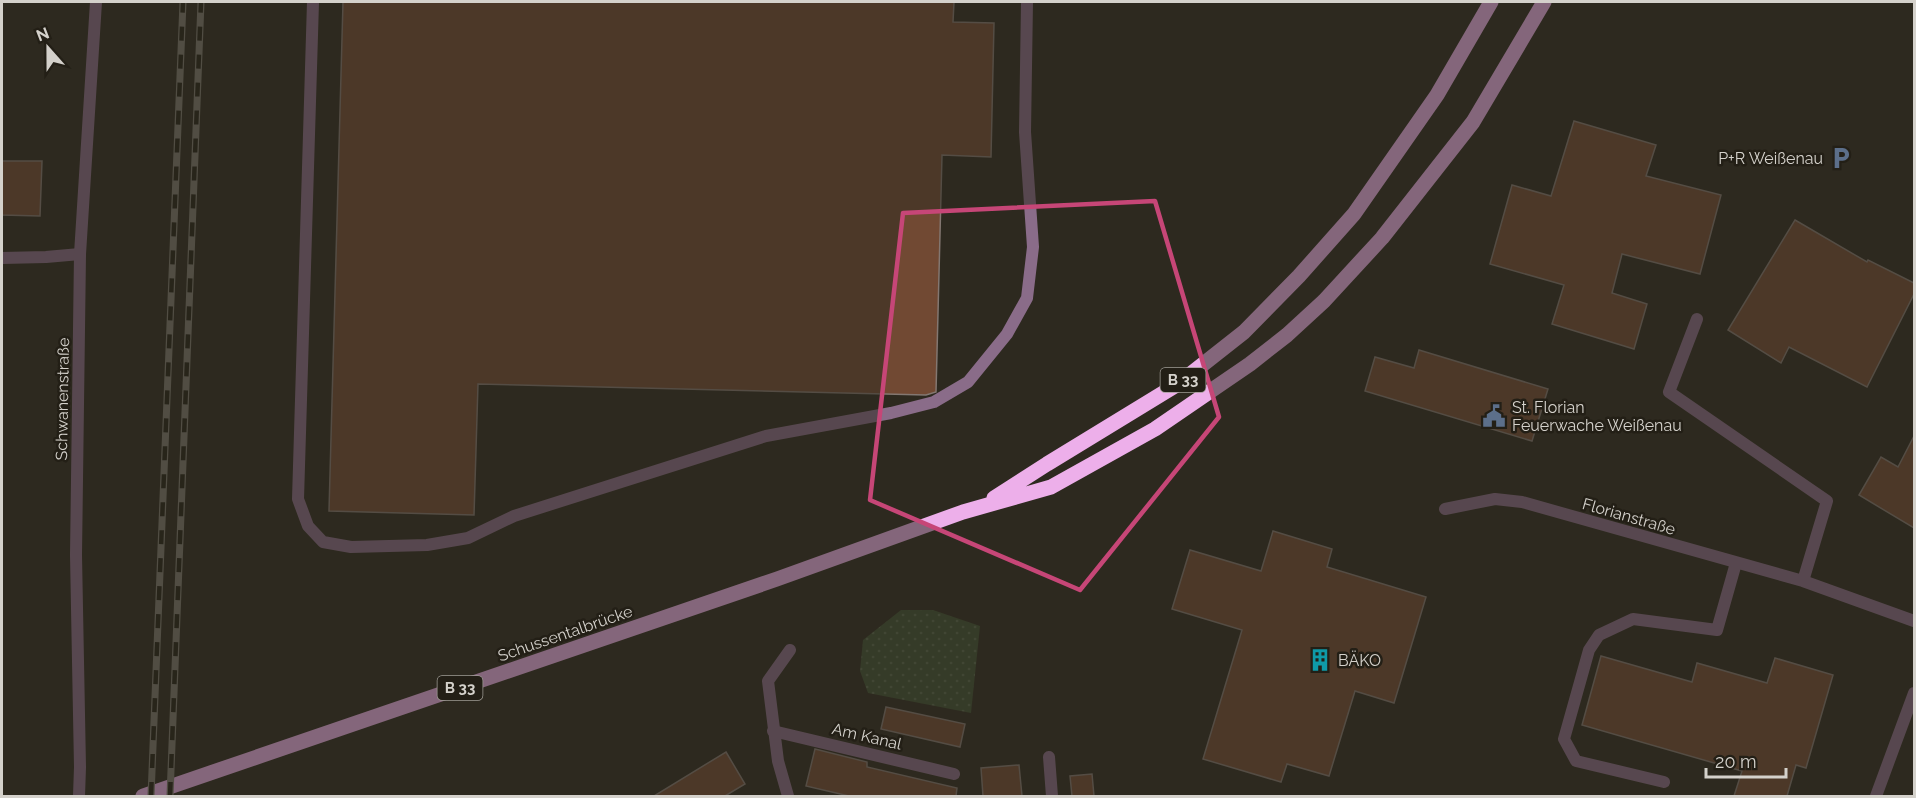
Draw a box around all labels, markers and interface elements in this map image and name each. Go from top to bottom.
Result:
north arrow [18,18,78,78]
text: N [34,23,52,46]
parking icon: P+R Weißenau [1828,145,1854,171]
place label: P+R Weißenau [1718,149,1823,168]
street label: Schwanenstraße [52,337,73,461]
road number: B 33 [1160,368,1206,392]
place label: St. Florian Feuerwache Weißenau [1512,398,1682,435]
public building icon: St. Florian Feuerwache Weißenau [1481,403,1507,429]
street label: Florianstraße [1580,494,1678,539]
street label: Schussentalbrücke [495,602,635,665]
building icon: BÄKO [1307,647,1333,673]
place label: BÄKO [1338,650,1381,670]
road number: B 33 [438,676,482,700]
street label: Am Kanal [830,719,904,754]
scale bar [1706,741,1786,779]
text: 20 m [1715,751,1757,772]

